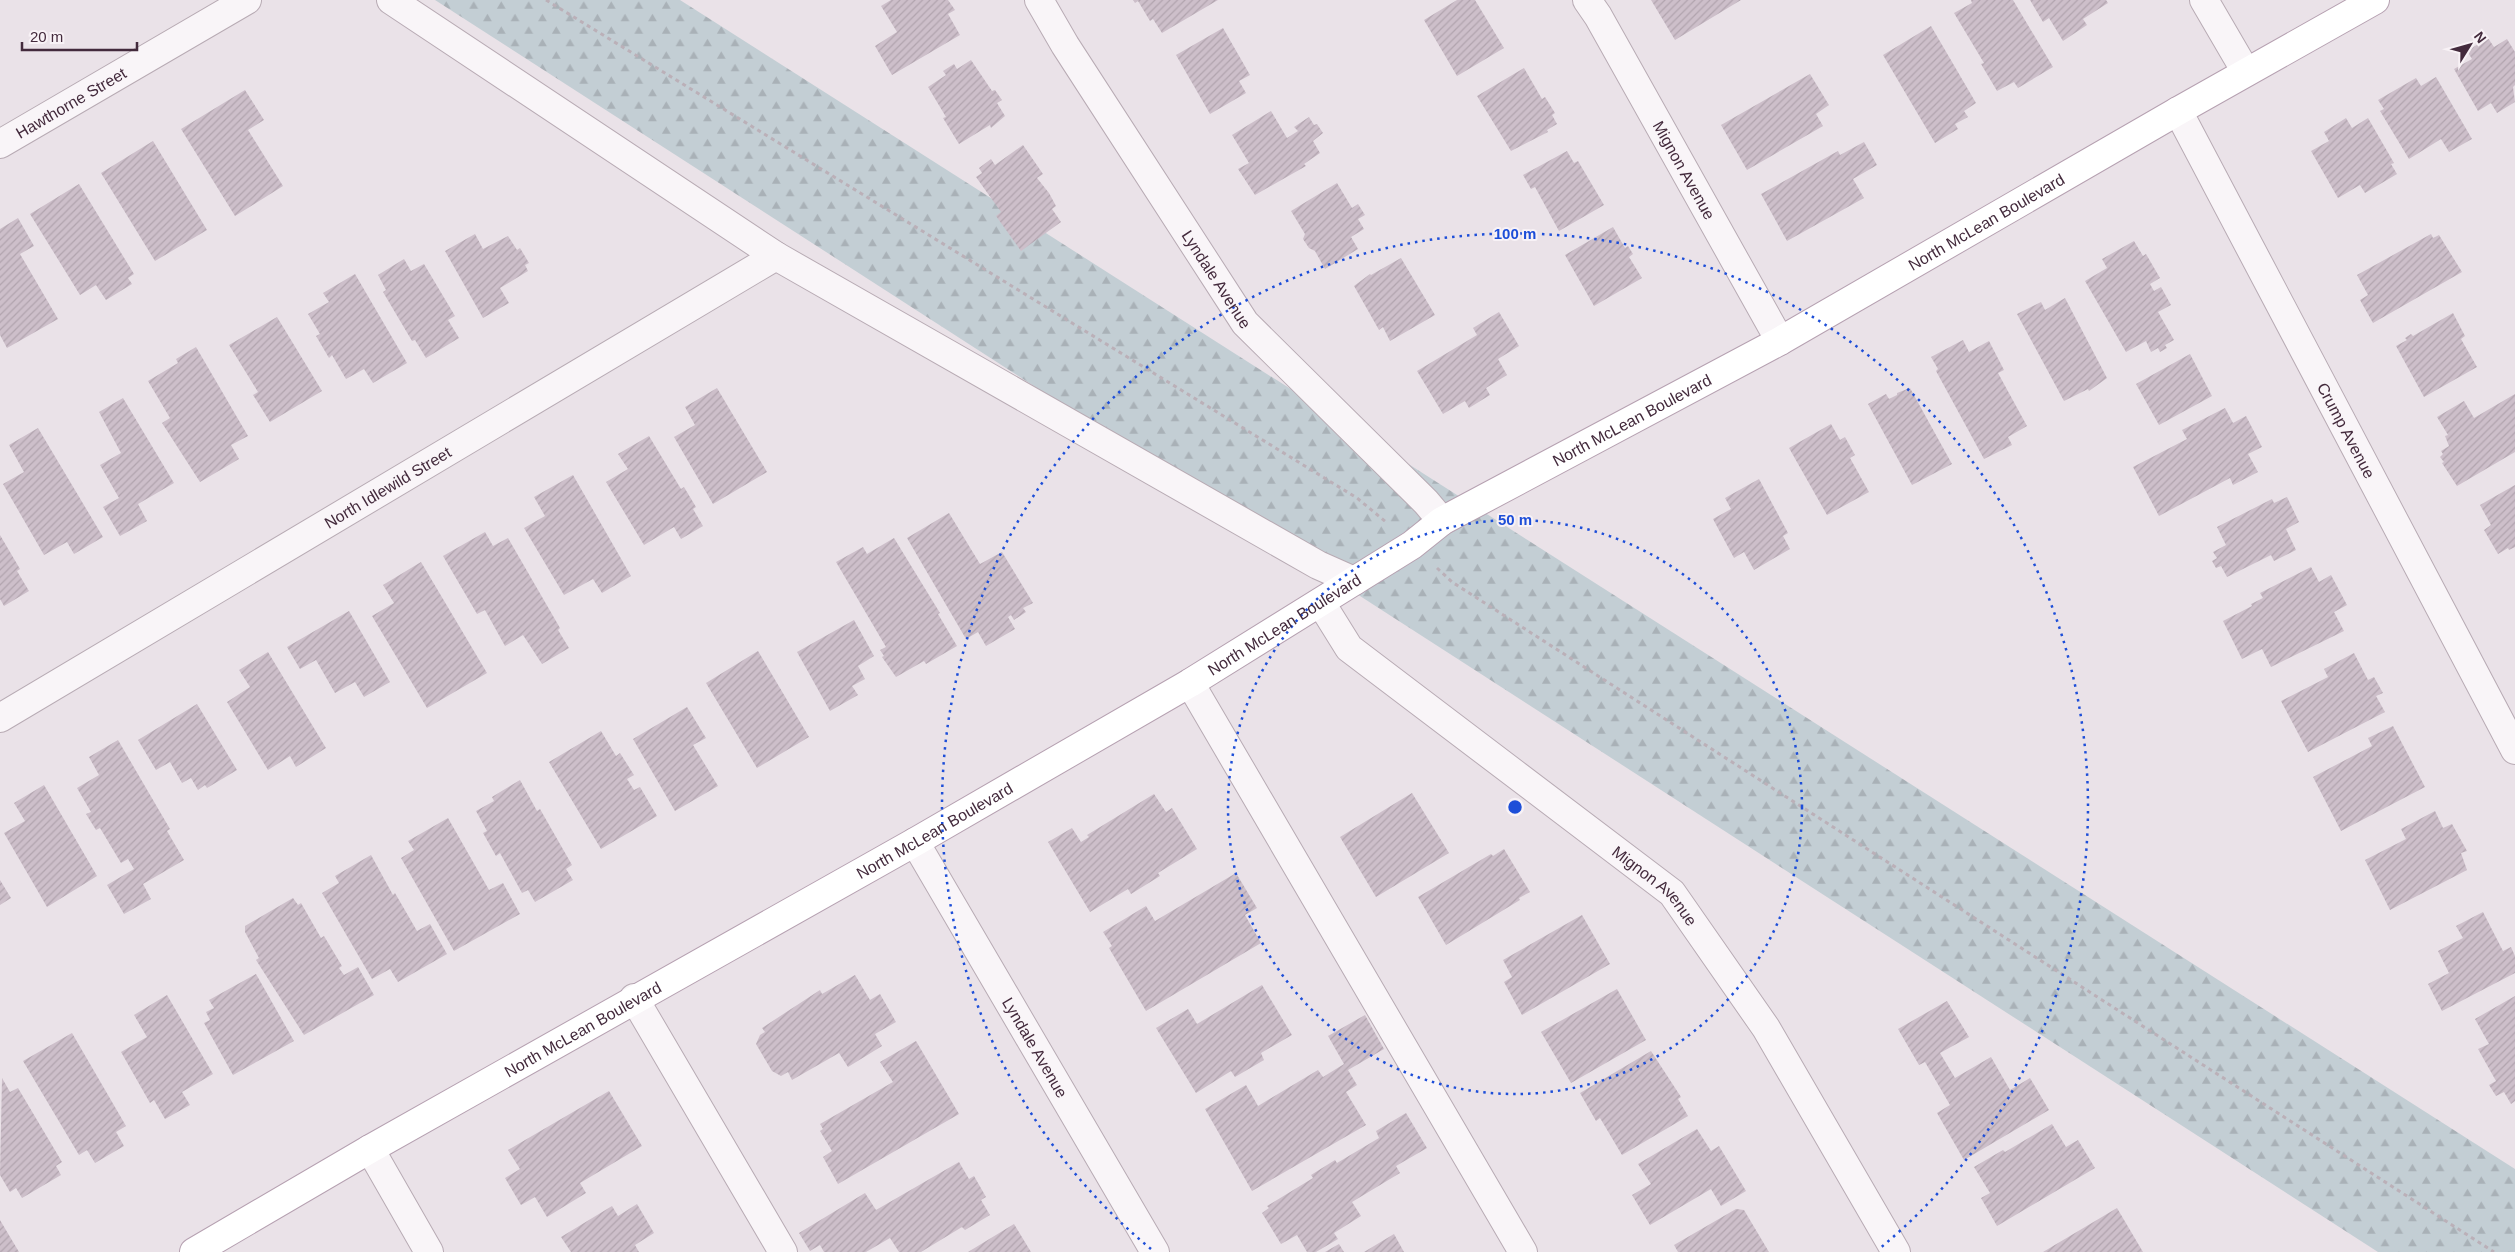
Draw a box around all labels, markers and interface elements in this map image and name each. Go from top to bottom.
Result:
scale bar [22,20,138,52]
north arrow [2445,20,2495,70]
text: 20 m [30,28,63,45]
text: N [2471,28,2490,46]
street label: Hawthorne Street [13,64,130,142]
street label: Mignon Avenue [1650,118,1718,223]
street label: North McLean Boulevard [1906,171,2067,274]
text: 100 m [1494,225,1536,242]
street label: Lyndale Avenue [1178,227,1254,332]
street label: North McLean Boulevard [1550,371,1714,469]
street label: Crump Avenue [2314,380,2378,481]
street label: North Idlewild Street [321,443,455,532]
text: 50 m [1498,511,1532,528]
street label: North McLean Boulevard [1205,571,1364,679]
street label: North McLean Boulevard [854,779,1016,882]
centre of rings [1506,798,1524,816]
street label: Mignon Avenue [1609,843,1700,929]
street label: North McLean Boulevard [502,979,664,1081]
street label: Lyndale Avenue [999,995,1071,1101]

